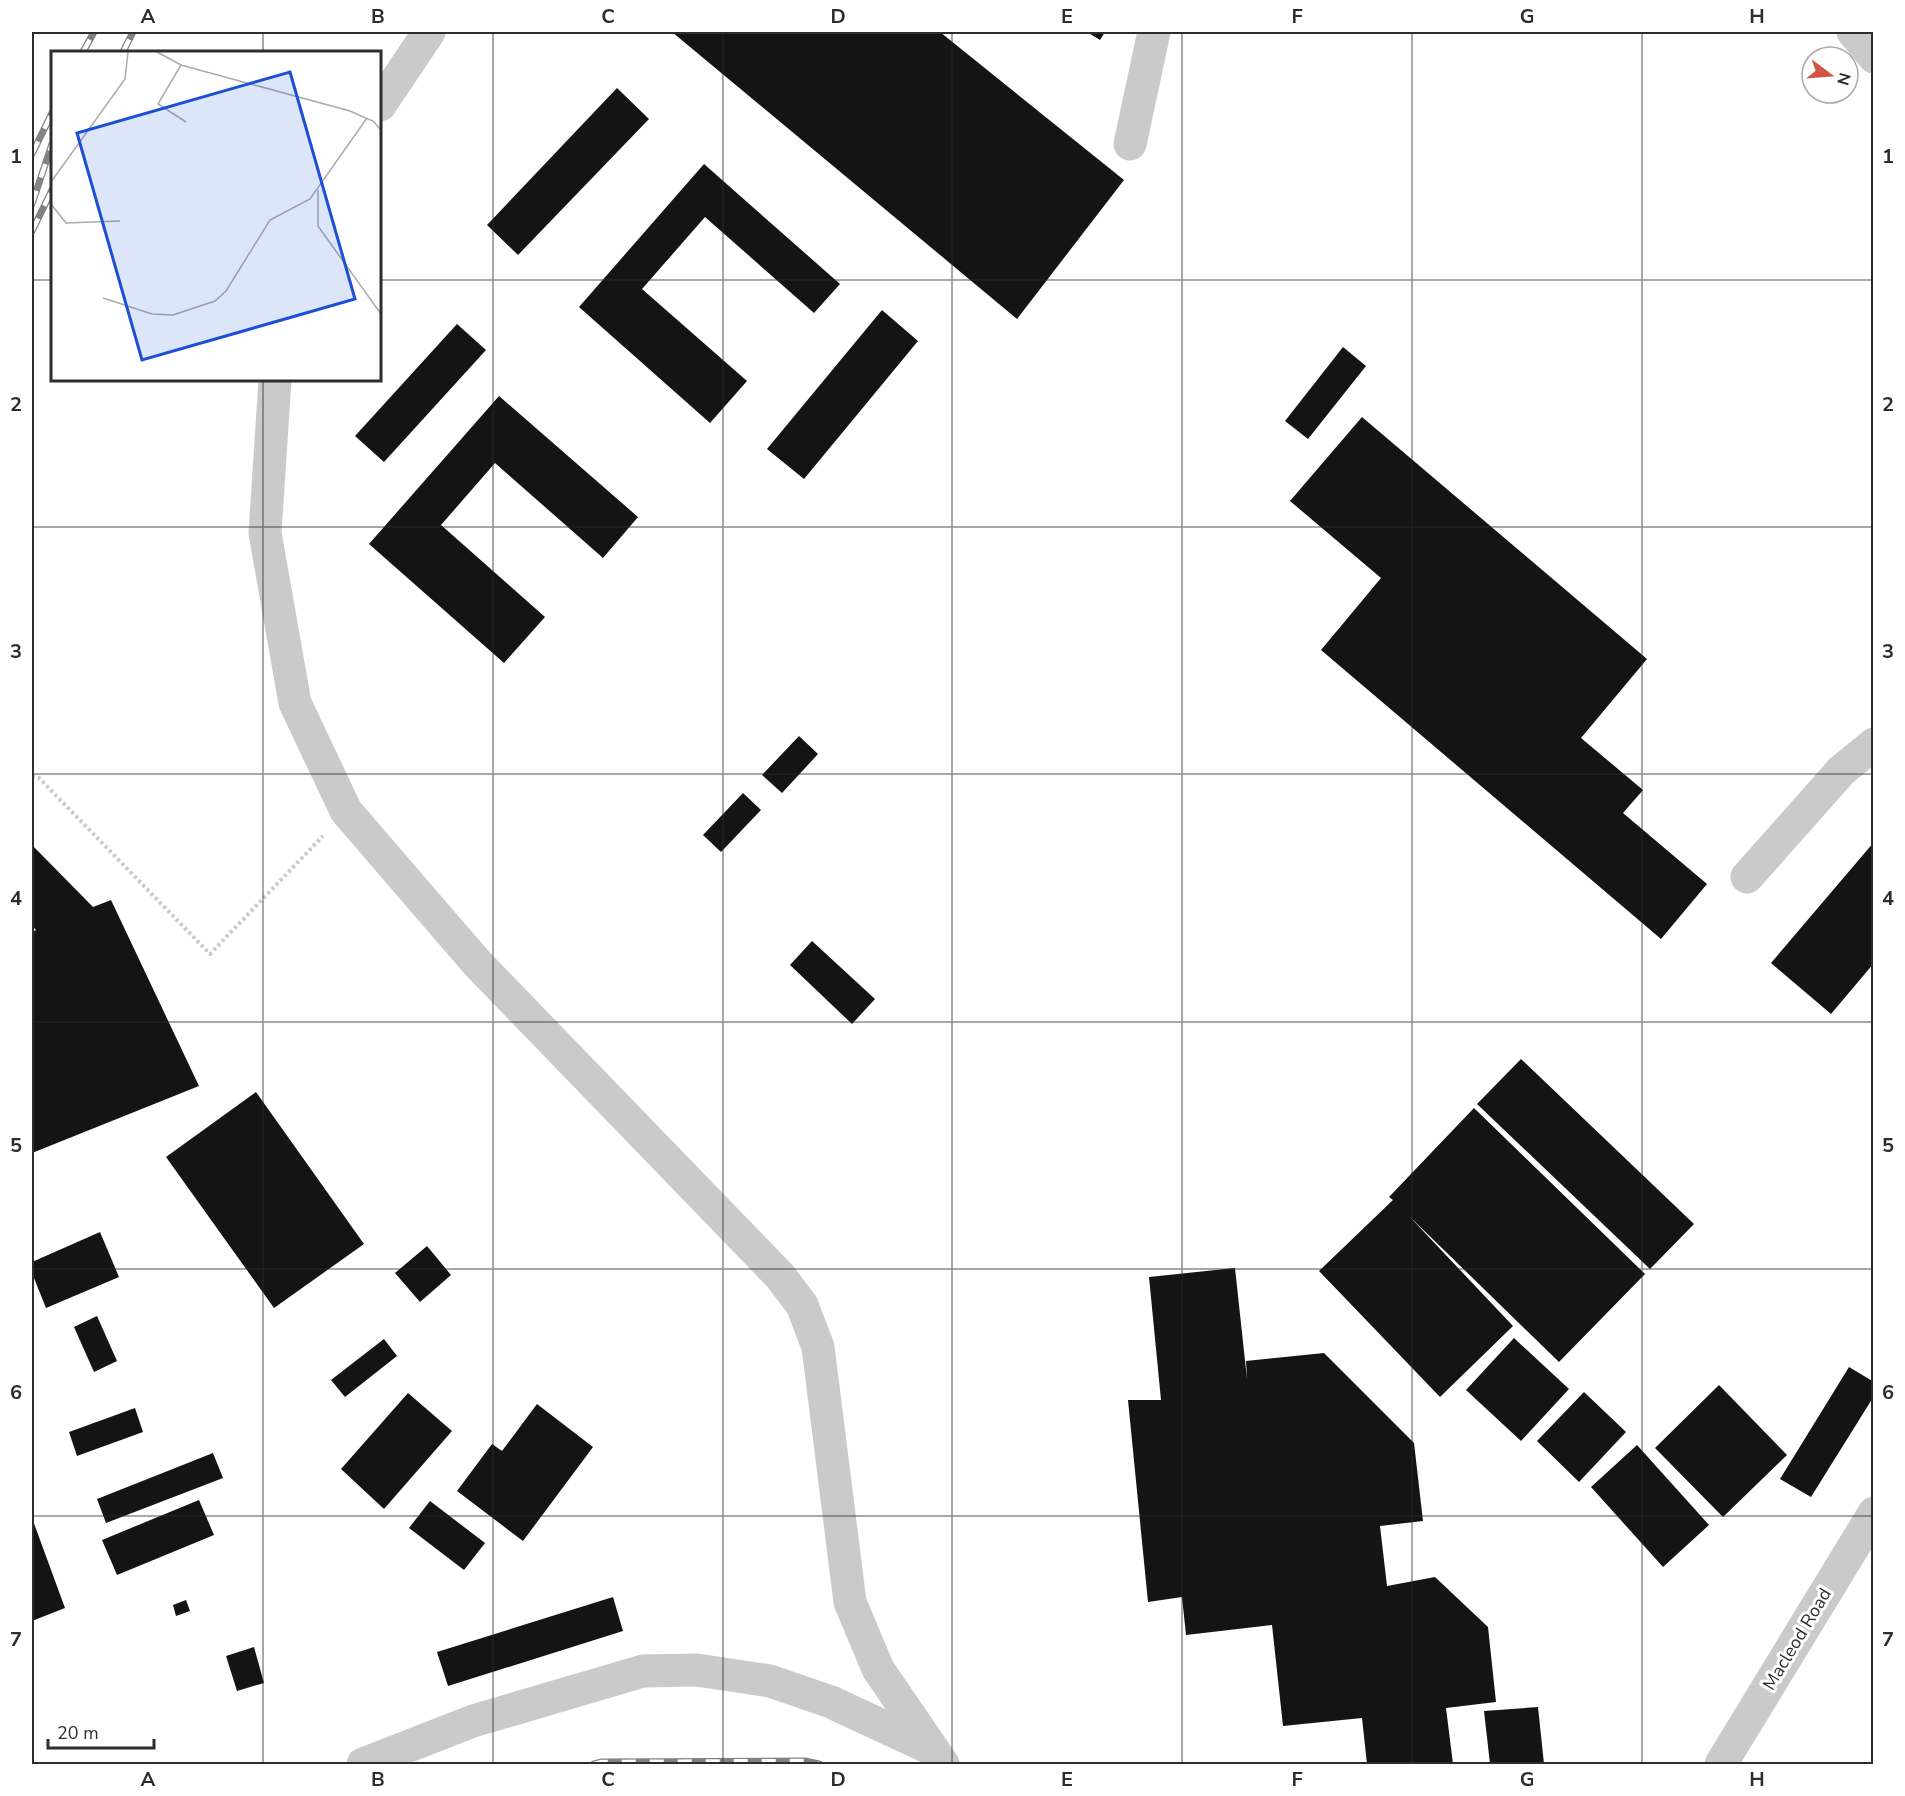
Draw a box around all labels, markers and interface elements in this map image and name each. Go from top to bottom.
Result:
text: A [141,3,156,30]
text: B [371,3,385,30]
text: C [601,3,615,30]
text: D [830,3,846,30]
text: E [1061,3,1073,30]
text: F [1291,3,1303,30]
text: G [1520,3,1534,30]
text: H [1749,3,1765,30]
north arrow [1800,45,1860,105]
inset map [51,51,381,381]
text: N [1831,70,1856,88]
text: 1 [10,143,22,170]
text: 1 [1882,143,1894,170]
text: 2 [10,391,22,418]
text: 2 [1882,391,1894,418]
text: 3 [10,638,22,665]
text: 3 [1882,638,1894,665]
text: 4 [10,885,22,912]
text: 4 [1882,885,1894,912]
text: 5 [10,1132,22,1159]
text: 5 [1882,1132,1894,1159]
text: 6 [10,1379,22,1406]
text: 6 [1882,1379,1894,1406]
street label: Macleod Road [1757,1583,1837,1695]
text: 7 [10,1626,22,1653]
text: 7 [1882,1626,1894,1653]
scale bar [48,1712,154,1750]
text: 20 m [57,1721,99,1745]
text: A [141,1766,156,1793]
text: B [371,1766,385,1793]
text: C [601,1766,615,1793]
text: D [830,1766,846,1793]
text: E [1061,1766,1073,1793]
text: F [1291,1766,1303,1793]
text: G [1520,1766,1534,1793]
text: H [1749,1766,1765,1793]

